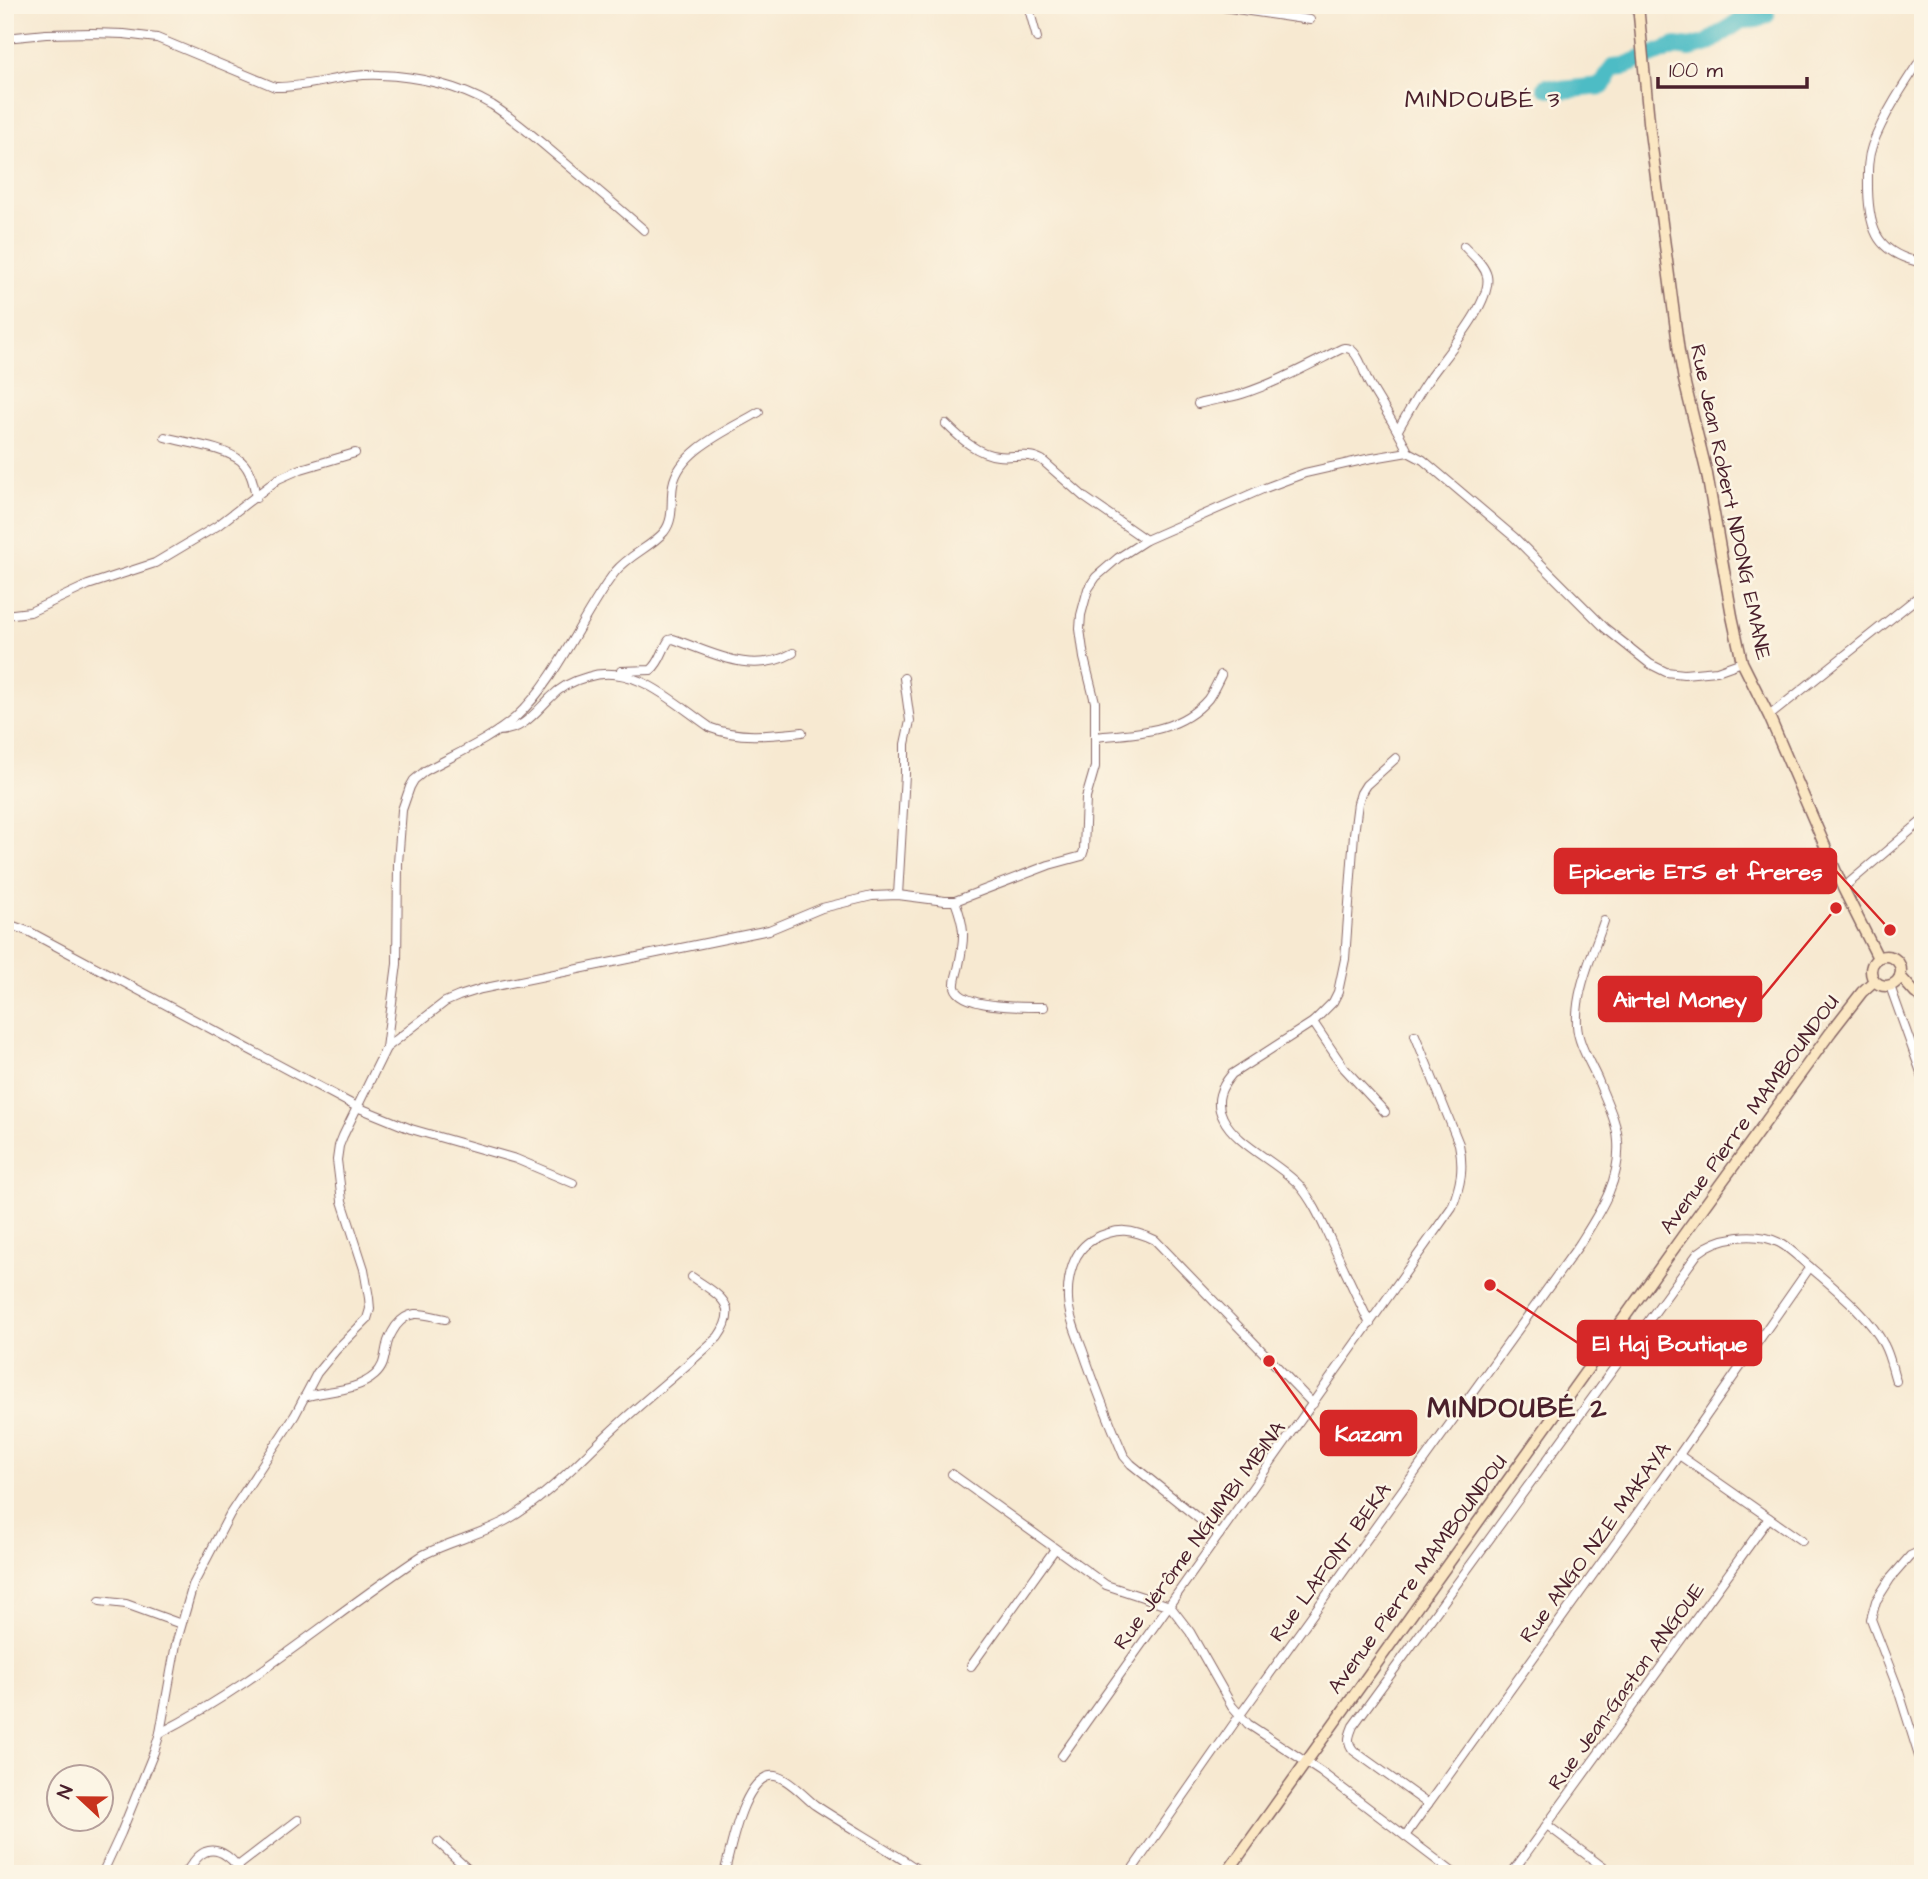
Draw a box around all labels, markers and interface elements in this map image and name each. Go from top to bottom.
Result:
scale bar [1658,46,1807,90]
text: 100 m [1669,56,1724,85]
district label: MINDOUBÉ 3 [1405,83,1561,117]
street label: Rue Jean Robert NDONG EMANE [1683,342,1778,663]
callout: Epicerie ETS et freres [1555,849,1836,893]
text: Epicerie ETS et freres [1569,856,1823,888]
callout: Airtel Money [1599,977,1761,1021]
text: Airtel Money [1613,984,1747,1018]
street label: Avenue Pierre MAMBOUNDOU [1653,989,1846,1240]
callout: El Haj Boutique [1578,1321,1761,1365]
text: El Haj Boutique [1592,1328,1748,1360]
district label: MINDOUBÉ 2 [1427,1389,1609,1428]
callout: Kazam [1321,1411,1416,1455]
street label: Rue Jérôme NGUIMBI MBINA [1107,1415,1293,1655]
text: Kazam [1335,1418,1402,1450]
street label: Rue ANGO NZE MAKAYA [1513,1436,1678,1648]
street label: Avenue Pierre MAMBOUNDOU [1321,1449,1514,1700]
street label: Rue LAFONT BEKA [1263,1476,1398,1648]
street label: Rue Jean-Gaston ANGOUE [1541,1576,1712,1796]
north arrow [46,1764,116,1834]
text: N [51,1782,80,1803]

